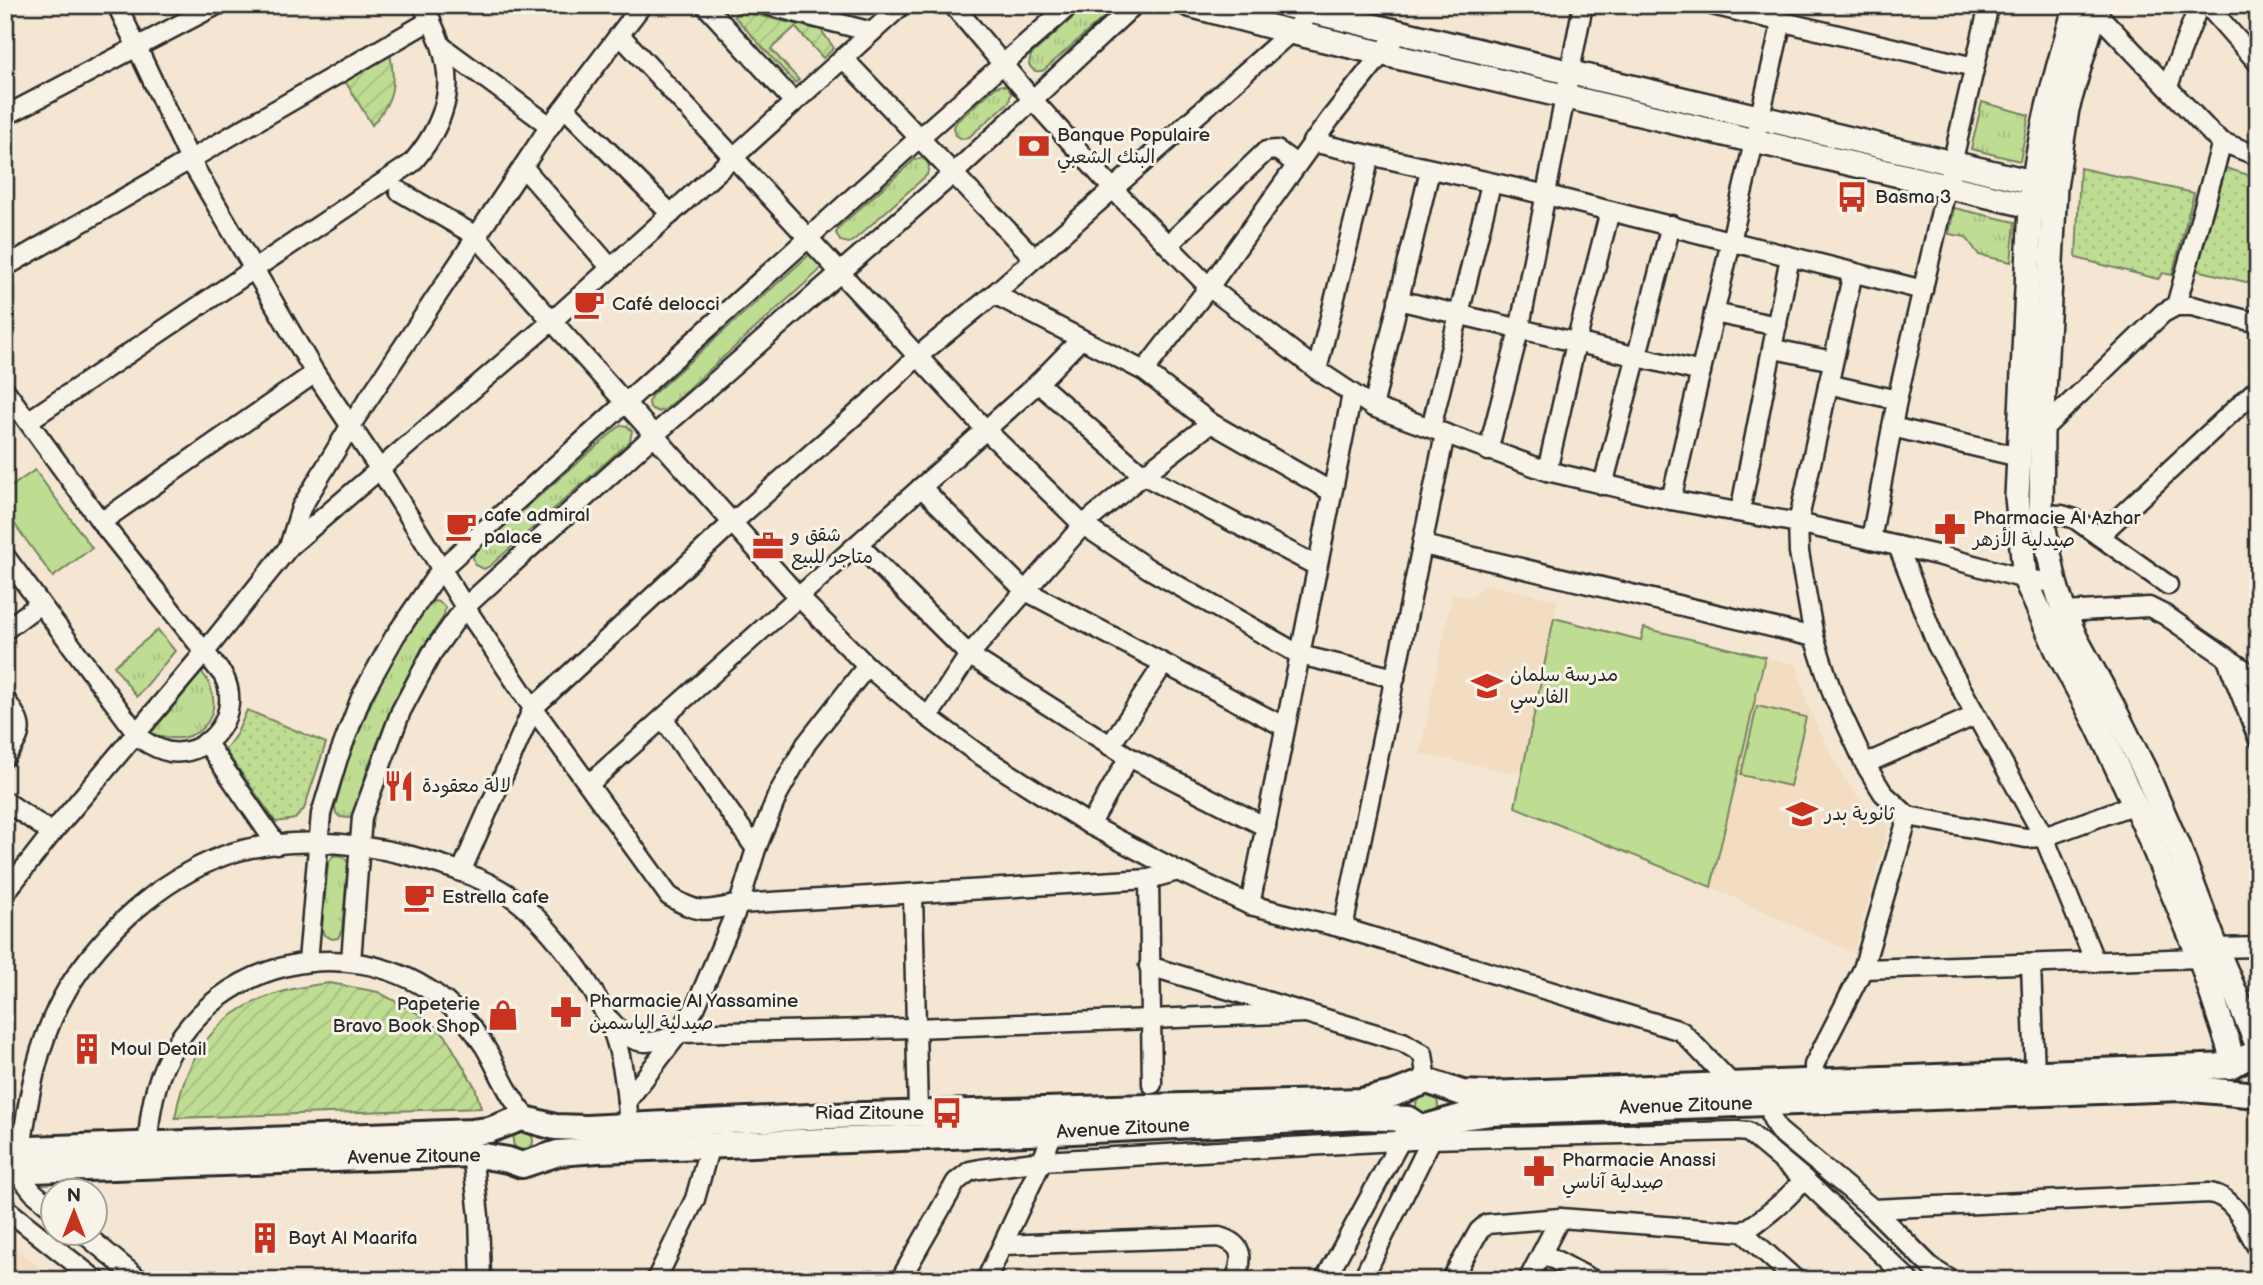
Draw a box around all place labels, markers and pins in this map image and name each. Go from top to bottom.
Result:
place label: Banque Populaire البنك الشعبي [1057,124,1210,173]
bank icon: Banque Populaire البنك الشعبي [1017,129,1051,163]
bus stop icon: Basma 3 [1835,180,1869,214]
place label: Basma 3 [1875,186,1951,209]
cafe icon: Café delocci [572,287,606,321]
place label: Café delocci [612,293,720,316]
place label: cafe admiral palace [484,504,590,549]
place label: Pharmacie Al Azhar صيدلية الأزهر [1971,507,2141,552]
cafe icon: cafe admiral palace [444,509,478,543]
pharmacy icon: Pharmacie Al Azhar صيدلية الأزهر [1933,512,1967,546]
place label: شقق و متاجر للبيع [789,524,873,570]
office icon: شقق و متاجر للبيع [751,529,785,563]
place label: مدرسة سلمان الفارسي [1510,664,1618,713]
school or university icon: مدرسة سلمان الفارسي [1470,669,1504,703]
restaurant icon: لالة معقودة [382,769,416,803]
place label: لالة معقودة [422,775,511,798]
school or university icon: ثانوية بدر [1785,797,1819,831]
place label: ثانوية بدر [1823,803,1895,826]
cafe icon: Estrella cafe [402,880,436,914]
place label: Estrella cafe [442,886,549,909]
place label: Pharmacie Al Yassamine صيدلية الياسمين [589,990,798,1035]
place label: Papeterie Bravo Book Shop [332,993,480,1038]
pharmacy icon: Pharmacie Al Yassamine صيدلية الياسمين [549,995,583,1029]
shop icon: Papeterie Bravo Book Shop [486,998,520,1032]
building icon: Moul Detail [70,1032,104,1066]
place label: Moul Detail [110,1038,207,1061]
bus stop icon: Riad Zitoune [930,1096,964,1130]
place label: Riad Zitoune [815,1102,924,1125]
place label: Pharmacie Anassi صيدلية آناسي [1562,1149,1716,1198]
pharmacy icon: Pharmacie Anassi صيدلية آناسي [1522,1154,1556,1188]
building icon: Bayt Al Maarifa [248,1221,282,1255]
place label: Bayt Al Maarifa [288,1227,417,1250]

